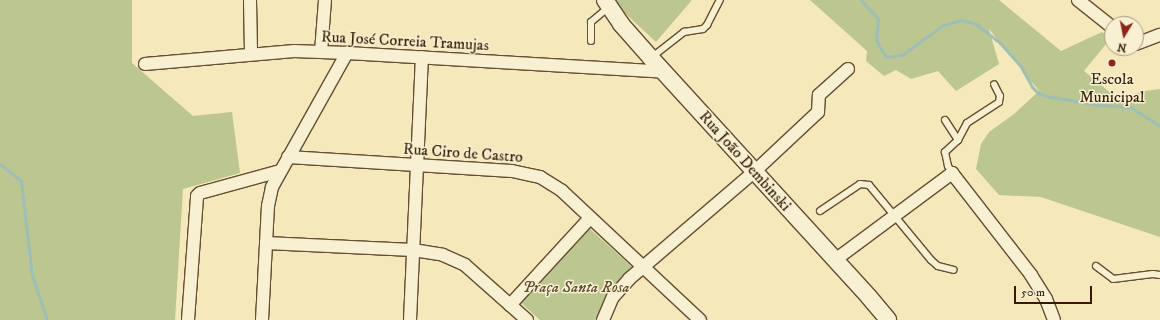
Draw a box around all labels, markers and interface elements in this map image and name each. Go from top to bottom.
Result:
north arrow [1104,16,1144,56]
street label: Rua José Correia Tramujas [321,27,489,55]
text: N [1116,39,1128,55]
marker: Escola Municipal [1107,58,1117,68]
place label: Escola Municipal [1079,69,1145,107]
street label: Rua João Dembinski [695,107,795,215]
street label: Rua Ciro de Castro [402,139,524,167]
park label: Praça Santa Rosa [523,277,629,297]
scale bar [1016,278,1094,304]
text: 50 m [1021,285,1045,300]

